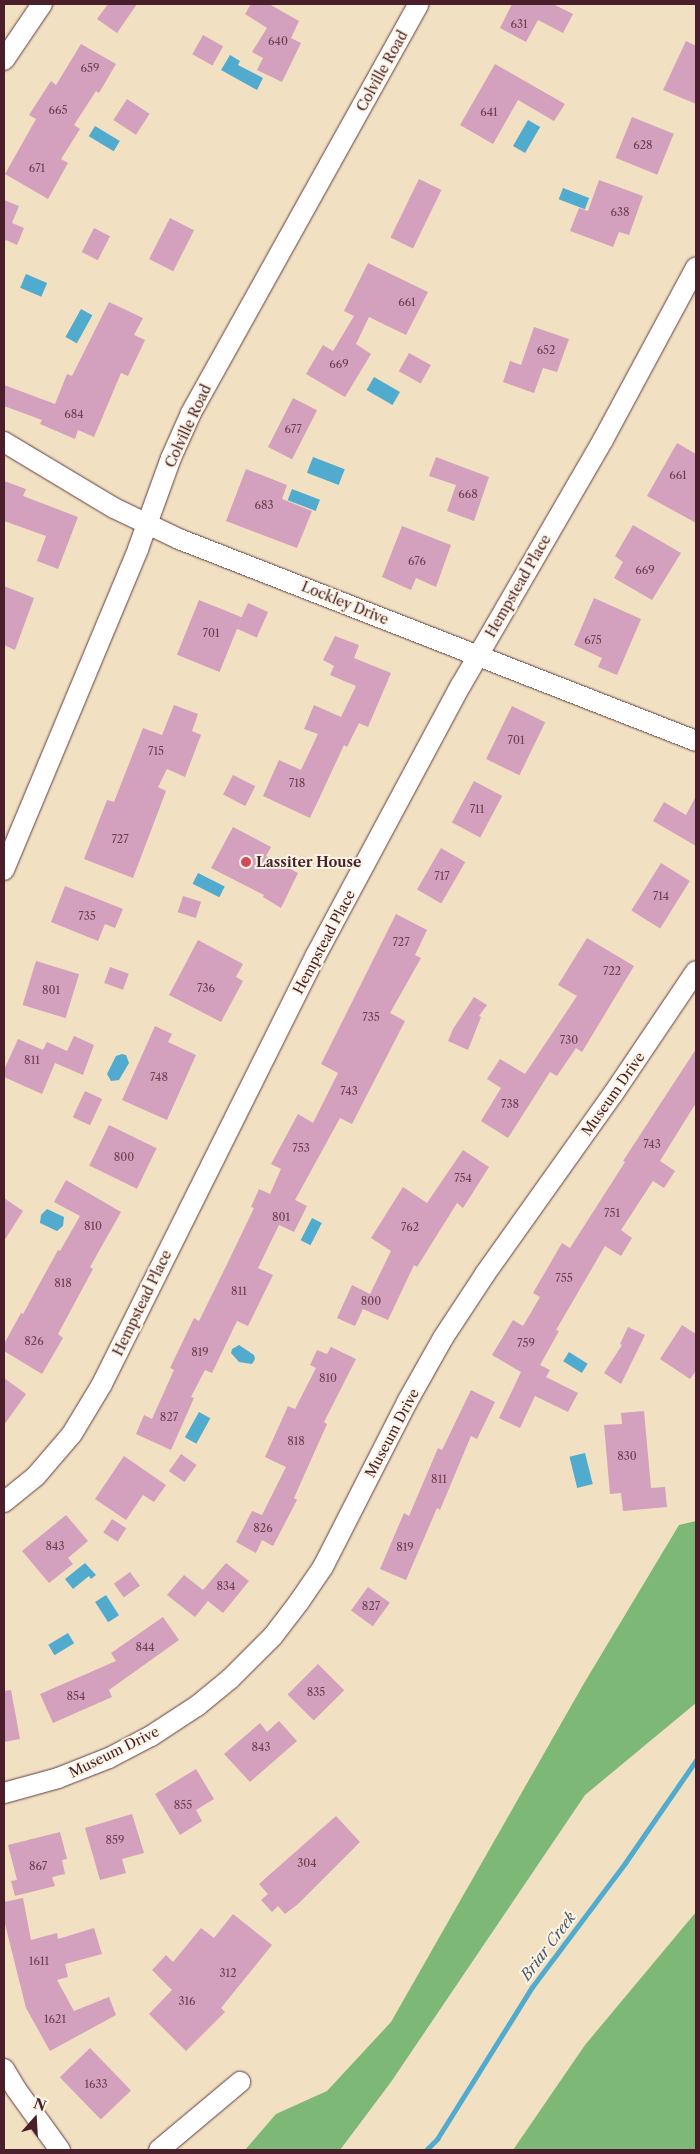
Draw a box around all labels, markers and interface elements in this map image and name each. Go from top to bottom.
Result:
house number: 631 [510,17,528,31]
street label: Colville Road [353,28,411,114]
house number: 640 [268,34,288,48]
house number: 659 [81,61,99,75]
house number: 665 [49,103,67,117]
house number: 641 [480,105,498,119]
house number: 628 [633,138,653,152]
house number: 671 [29,161,45,175]
house number: 638 [610,205,630,219]
house number: 661 [398,295,416,309]
house number: 652 [537,343,555,357]
house number: 669 [329,357,349,371]
street label: Colville Road [161,382,215,470]
house number: 684 [64,407,84,421]
house number: 677 [284,422,302,436]
house number: 661 [669,468,687,482]
house number: 668 [458,487,478,501]
house number: 683 [254,498,274,512]
street label: Hempstead Place [482,532,554,640]
house number: 676 [408,554,426,568]
house number: 669 [635,563,655,577]
street label: Lockley Drive [299,578,391,628]
house number: 701 [202,626,220,640]
house number: 675 [584,633,602,647]
house number: 701 [507,733,525,747]
house number: 715 [148,744,164,758]
house number: 718 [289,776,305,790]
house number: 711 [470,802,484,816]
house number: 727 [111,832,129,846]
place label: Lassiter House [256,854,362,870]
marker: Lassiter House [240,856,252,868]
house number: 717 [434,869,450,883]
street label: Hempstead Place [289,887,359,997]
house number: 714 [653,889,669,903]
house number: 735 [78,909,96,923]
house number: 727 [392,935,410,949]
house number: 722 [603,964,621,978]
house number: 736 [197,981,215,995]
house number: 801 [42,983,60,997]
house number: 735 [362,1010,380,1024]
house number: 730 [560,1033,578,1047]
street label: Museum Drive [578,1049,648,1139]
house number: 811 [24,1053,40,1067]
house number: 748 [150,1070,168,1084]
house number: 743 [340,1084,358,1098]
house number: 738 [501,1097,519,1111]
house number: 743 [643,1137,661,1151]
house number: 753 [292,1141,310,1155]
house number: 800 [114,1150,134,1164]
house number: 754 [454,1171,472,1185]
house number: 751 [604,1206,620,1220]
house number: 801 [272,1210,290,1224]
house number: 810 [84,1219,102,1233]
house number: 762 [401,1220,419,1234]
street label: Hempstead Place [109,1247,175,1359]
house number: 755 [555,1271,573,1285]
house number: 818 [54,1276,72,1290]
house number: 811 [231,1284,247,1298]
house number: 800 [361,1294,381,1308]
house number: 826 [24,1334,44,1348]
house number: 759 [517,1336,535,1350]
house number: 819 [191,1345,209,1359]
house number: 810 [319,1371,337,1385]
street label: Museum Drive [362,1386,422,1480]
house number: 827 [160,1410,178,1424]
house number: 818 [287,1434,305,1448]
house number: 830 [617,1449,637,1463]
house number: 811 [431,1472,447,1486]
house number: 826 [253,1521,273,1535]
house number: 843 [46,1539,64,1553]
house number: 819 [396,1540,414,1554]
house number: 834 [217,1579,235,1593]
house number: 827 [362,1599,380,1613]
house number: 844 [135,1640,155,1654]
house number: 835 [307,1685,325,1699]
house number: 854 [67,1689,85,1703]
street label: Museum Drive [66,1723,162,1781]
house number: 843 [252,1740,270,1754]
house number: 855 [174,1798,192,1812]
house number: 859 [106,1833,124,1847]
house number: 304 [297,1856,317,1870]
house number: 867 [29,1859,47,1873]
water label: Briar Creek [517,1908,579,1984]
house number: 1611 [29,1954,49,1968]
house number: 312 [219,1966,237,1980]
house number: 316 [178,1994,196,2008]
house number: 1621 [44,2012,66,2026]
house number: 1633 [84,2077,108,2091]
north arrow [10,2094,60,2144]
text: N [31,2094,49,2115]

